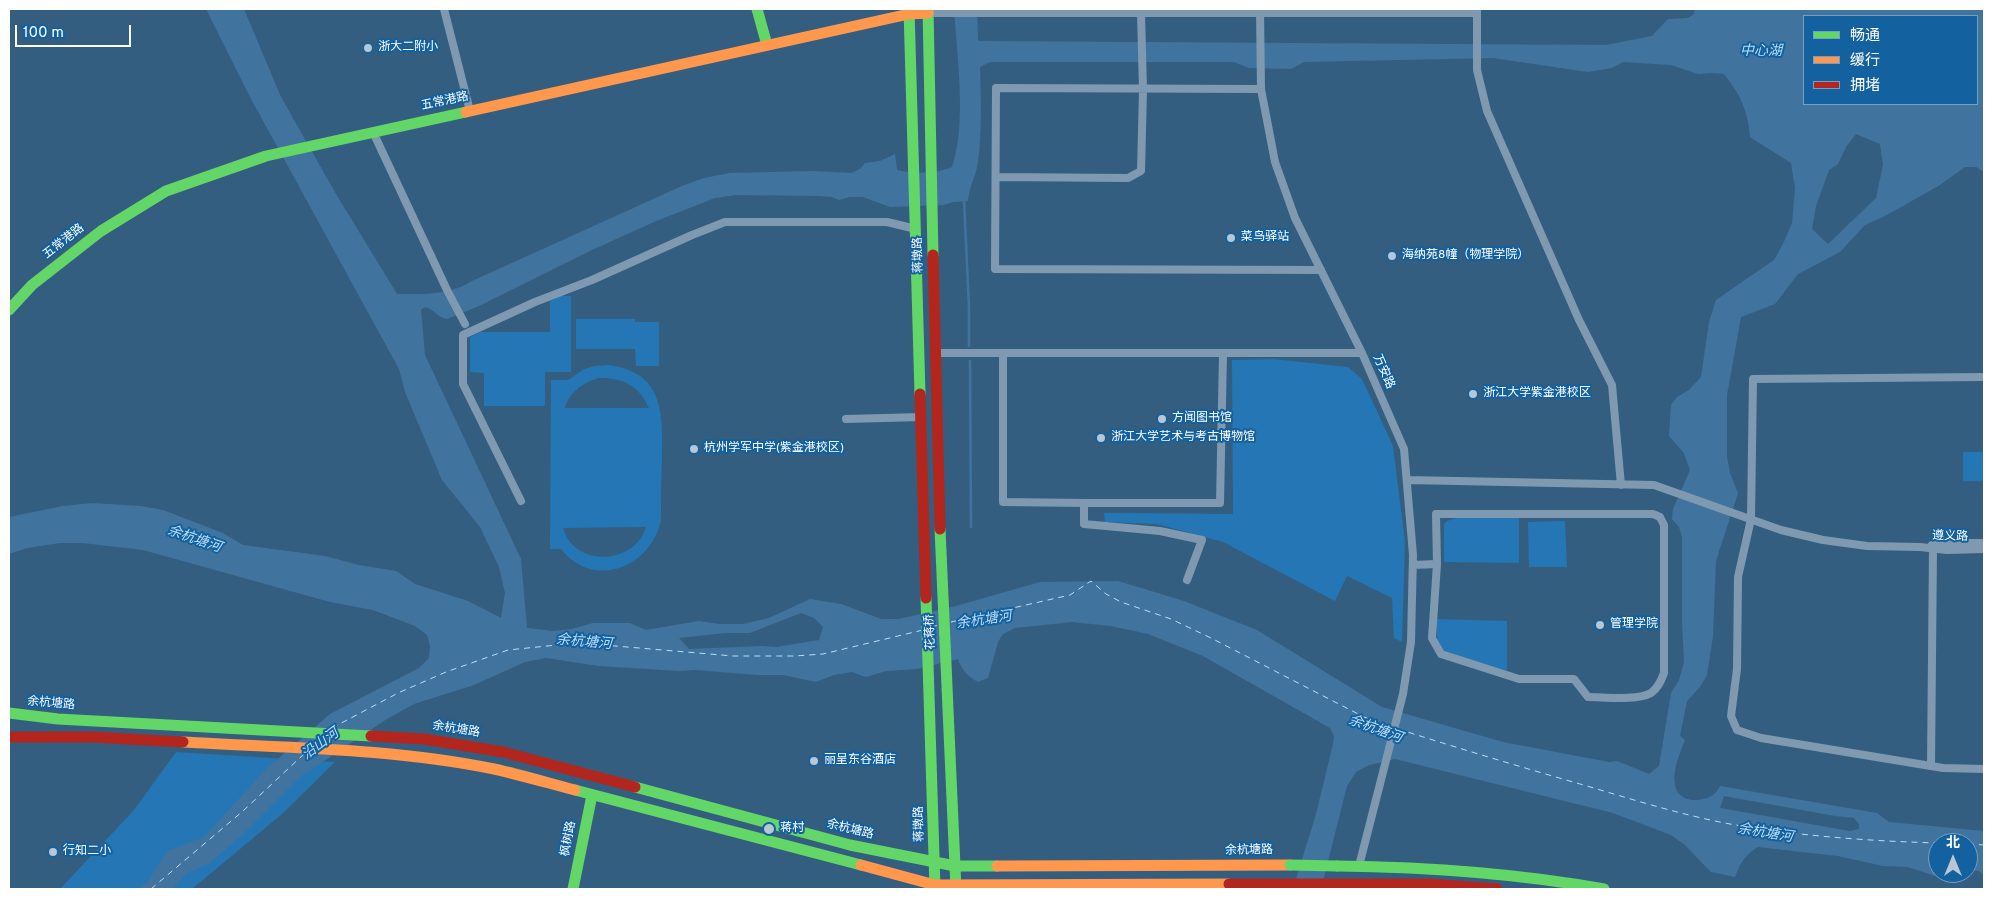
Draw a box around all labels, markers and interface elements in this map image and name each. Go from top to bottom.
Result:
scale bar [18,15,134,47]
legend [1803,15,1978,105]
text: 100 m [23,24,64,43]
text: 畅通 [1850,27,1880,46]
place label: 浙大二附小 [378,41,438,55]
marker: 浙大二附小 [362,42,374,54]
water label: 中心湖 [1740,44,1782,60]
text: 缓行 [1850,52,1880,71]
text: 拥堵 [1850,77,1880,96]
street label: 五常港路 [420,90,470,114]
street label: 五常港路 [41,222,87,262]
place label: 菜鸟驿站 [1241,231,1289,245]
marker: 菜鸟驿站 [1225,232,1237,244]
street label: 蒋墩路 [911,237,927,273]
place label: 海纳苑8幢（物理学院） [1402,249,1529,263]
marker: 海纳苑8幢（物理学院） [1386,250,1398,262]
street label: 万安路 [1369,353,1397,391]
place label: 浙江大学紫金港校区 [1483,387,1591,401]
marker: 浙江大学紫金港校区 [1467,388,1479,400]
place label: 方闻图书馆 [1172,412,1232,426]
marker: 方闻图书馆 [1156,413,1168,425]
place label: 浙江大学艺术与考古博物馆 [1111,431,1255,445]
marker: 浙江大学艺术与考古博物馆 [1095,432,1107,444]
place label: 杭州学军中学(紫金港校区) [704,442,844,456]
marker: 杭州学军中学(紫金港校区) [688,443,700,455]
water label: 余杭塘河 [165,523,223,557]
street label: 遵义路 [1932,529,1968,545]
water label: 余杭塘河 [955,609,1013,633]
street label: 花蒋桥 [923,614,939,650]
place label: 管理学院 [1610,618,1658,632]
marker: 管理学院 [1594,619,1606,631]
water label: 余杭塘河 [555,632,613,654]
street label: 余杭塘路 [26,695,76,713]
water label: 余杭塘河 [1346,713,1404,747]
street label: 余杭塘路 [431,719,481,741]
water label: 沿山河 [299,726,343,764]
place label: 丽呈东谷酒店 [824,754,896,768]
marker: 丽呈东谷酒店 [808,755,820,767]
street label: 蒋墩路 [912,806,928,842]
street label: 余杭塘路 [825,817,875,843]
street label: 枫树路 [558,820,580,858]
water label: 余杭塘河 [1736,821,1794,847]
marker: 蒋村 [762,822,776,836]
place label: 蒋村 [780,822,804,836]
north arrow [1928,833,1978,883]
text: 北 [1946,835,1960,852]
street label: 余杭塘路 [1225,843,1273,859]
place label: 行知二小 [63,845,111,859]
marker: 行知二小 [47,846,59,858]

